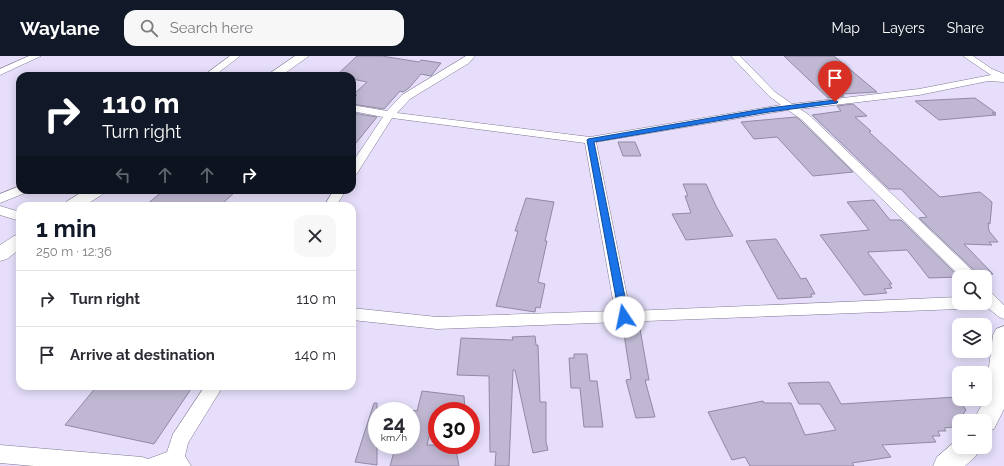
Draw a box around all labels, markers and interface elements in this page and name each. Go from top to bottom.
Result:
search box [124,10,404,46]
text: Waylane [20,17,100,39]
icon: search [138,17,160,39]
text: Search here [170,19,253,37]
text: Map [832,20,860,36]
text: Layers [882,20,925,36]
text: Share [947,20,984,36]
pin [818,61,852,102]
icon: arrive [824,67,846,89]
text: 110 m [102,87,180,120]
icon: right [36,88,88,140]
text: Turn right [102,121,181,142]
icon: left [112,164,134,186]
icon: ahead [154,164,176,186]
icon: ahead [196,164,218,186]
icon: right [238,164,260,186]
text: 1 min [36,214,97,243]
button: close [294,215,336,257]
text: 250 m · 12:36 [36,244,112,259]
map controls [952,270,992,454]
button: search [952,270,992,310]
icon: right [36,288,58,310]
text: Turn right [70,290,140,308]
text: 110 m [296,290,336,308]
position arrow [603,296,645,338]
button: layers [952,318,992,358]
icon: arrive [36,344,58,366]
text: Arrive at destination [70,346,215,364]
text: 140 m [295,346,336,364]
button: + [952,366,992,406]
speed limit sign: 30 [428,402,480,454]
text: 24 [383,411,405,435]
button: − [952,414,992,454]
text: km/h [381,432,407,443]

